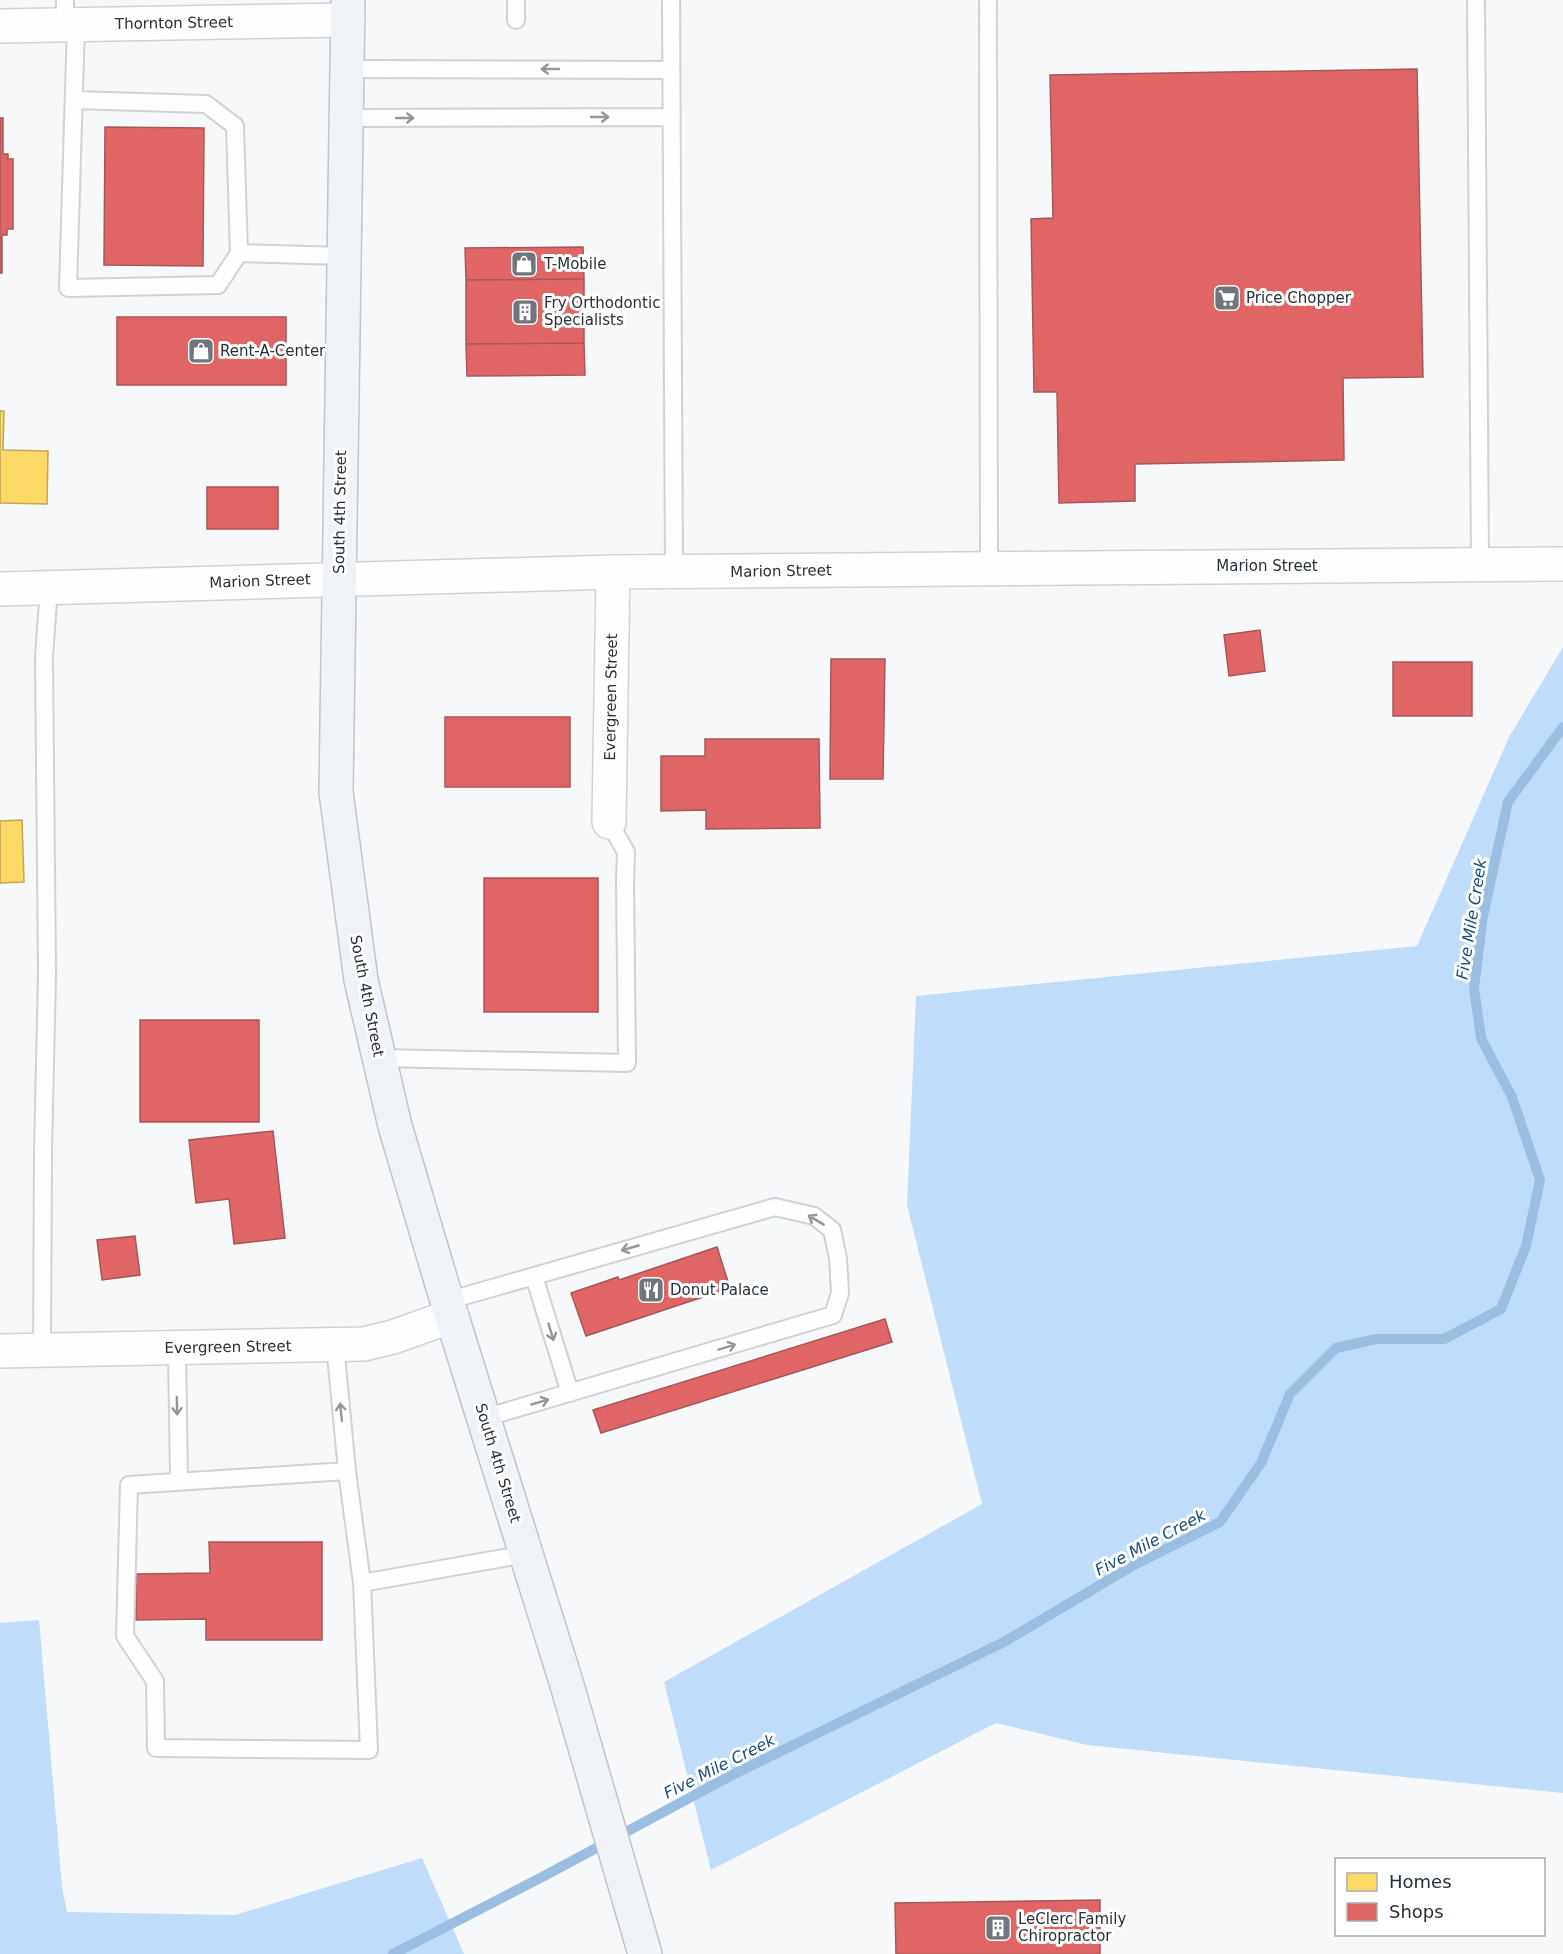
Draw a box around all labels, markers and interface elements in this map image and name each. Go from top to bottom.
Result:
street label: Thornton Street [114,13,233,33]
one-way arrow [540,63,560,75]
one-way arrow [589,111,609,123]
one-way arrow [394,112,414,124]
shop icon: T-Mobile [509,249,539,279]
place label: T-Mobile [543,255,606,273]
supermarket icon: Price Chopper [1212,283,1242,313]
place label: Price Chopper [1246,289,1352,307]
place label: Fry Orthodontic Specialists [544,294,660,329]
building icon: Fry Orthodontic Specialists [510,297,540,327]
shop icon: Rent-A-Center [186,336,216,366]
place label: Rent-A-Center [220,342,326,360]
street label: South 4th Street [330,450,350,574]
street label: Marion Street [1216,557,1318,575]
street label: Marion Street [730,561,832,581]
street label: Marion Street [209,570,311,592]
street label: Evergreen Street [601,633,621,761]
water label: Five Mile Creek [1453,856,1491,981]
street label: South 4th Street [346,934,388,1059]
one-way arrow [808,1213,825,1226]
one-way arrow [621,1243,640,1254]
restaurant icon: Donut Palace [636,1275,666,1305]
place label: Donut Palace [670,1281,769,1299]
one-way arrow [547,1322,558,1341]
street label: Evergreen Street [164,1337,292,1357]
one-way arrow [717,1341,736,1352]
one-way arrow [172,1396,183,1416]
one-way arrow [530,1396,549,1407]
street label: South 4th Street [471,1401,525,1525]
one-way arrow [336,1403,347,1423]
water label: Five Mile Creek [1092,1505,1209,1580]
water label: Five Mile Creek [660,1730,779,1803]
legend [1335,1858,1545,1936]
text: Homes [1389,1871,1452,1892]
text: Shops [1389,1901,1444,1922]
place label: LeClerc Family Chiropractor [1018,1910,1126,1945]
building icon: LeClerc Family Chiropractor [983,1913,1013,1943]

